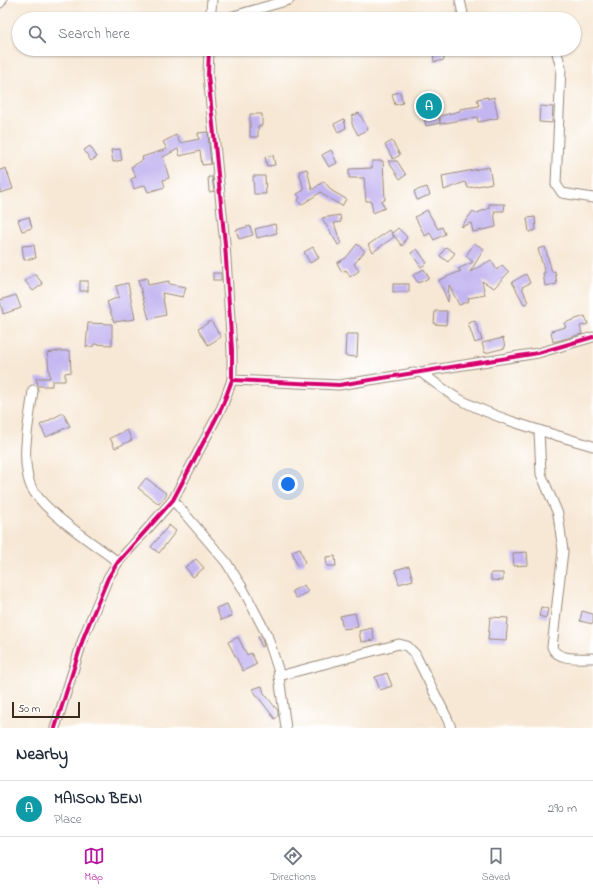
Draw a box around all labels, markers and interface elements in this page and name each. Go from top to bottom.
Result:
search box [12,12,581,56]
icon: search [26,23,48,45]
text: Search here [58,23,130,45]
pin: A [416,91,442,121]
your location [278,474,298,494]
scale bar [12,700,80,719]
text: 50 m [18,701,40,717]
text: Nearby [16,742,68,767]
text: MAISON BENI [54,788,142,810]
text: A [25,799,33,818]
text: 290 m [548,799,577,818]
text: Place [54,810,82,829]
tab: Map [83,845,105,885]
tab: Directions [270,845,316,885]
tab: Saved [482,845,510,885]

